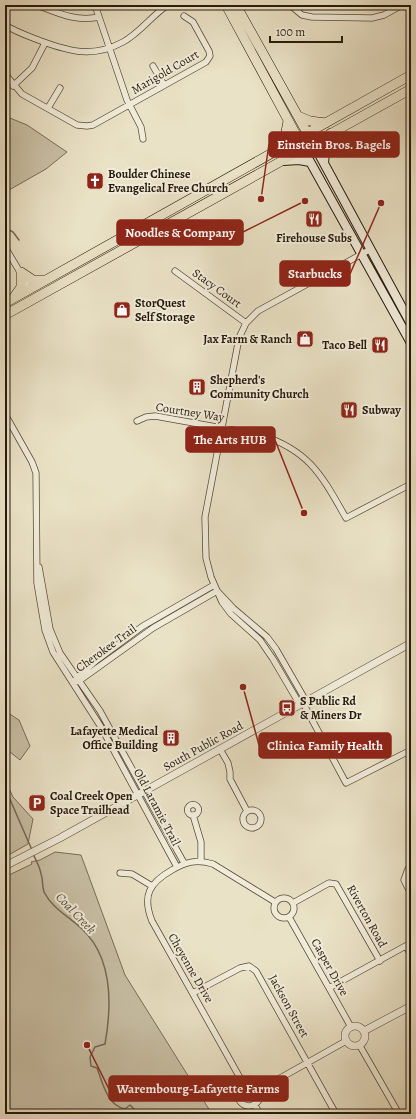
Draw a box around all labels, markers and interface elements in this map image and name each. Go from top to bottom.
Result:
scale bar [270,18,342,44]
text: 100 m [276,24,305,40]
street label: Marigold Court [128,46,202,98]
callout: Einstein Bros. Bagels [269,132,399,157]
text: Einstein Bros. Bagels [277,136,391,153]
place label: Boulder Chinese Evangelical Free Church [108,166,229,196]
church icon: Boulder Chinese Evangelical Free Church [85,171,105,191]
restaurant icon: Firehouse Subs [304,209,324,229]
callout: Noodles & Company [117,220,243,245]
text: Noodles & Company [125,224,236,241]
place label: Firehouse Subs [276,230,352,246]
callout: Starbucks [280,261,350,286]
street label: Stacy Court [189,265,245,311]
text: Starbucks [288,265,342,282]
place label: StorQuest Self Storage [135,295,195,325]
shop icon: StorQuest Self Storage [112,300,132,320]
shop icon: Jax Farm & Ranch [295,329,315,349]
place label: Jax Farm & Ranch [203,331,292,347]
restaurant icon: Taco Bell [370,335,390,355]
place label: Taco Bell [322,337,368,353]
place label: Shepherd's Community Church [210,372,309,402]
building icon: Shepherd's Community Church [187,377,207,397]
street label: Courtney Way [155,399,226,425]
restaurant icon: Subway [339,400,359,420]
place label: Subway [362,402,401,418]
callout: The Arts HUB [186,427,275,452]
text: The Arts HUB [193,431,267,448]
street label: Cherokee Trail [73,621,140,675]
place label: S Public Rd & Miners Dr [300,693,362,723]
bus stop icon: S Public Rd & Miners Dr [277,698,297,718]
street label: South Public Road [160,717,246,775]
place label: Lafayette Medical Office Building [70,723,159,753]
building icon: Lafayette Medical Office Building [161,728,181,748]
callout: Clinica Family Health [259,733,391,758]
text: Clinica Family Health [267,737,383,754]
street label: Old Laramie Trail [130,765,184,849]
place label: Coal Creek Open Space Trailhead [50,788,133,818]
parking icon: Coal Creek Open Space Trailhead [27,793,47,813]
street label: Riverton Road [343,882,391,951]
water label: Coal Creek [52,889,100,938]
street label: Cheyenne Drive [165,930,217,1006]
street label: Casper Drive [308,935,352,999]
street label: Jackson Street [265,972,313,1040]
callout: Warembourg-Lafayette Farms [109,1076,288,1101]
text: Warembourg-Lafayette Farms [115,1080,280,1097]

